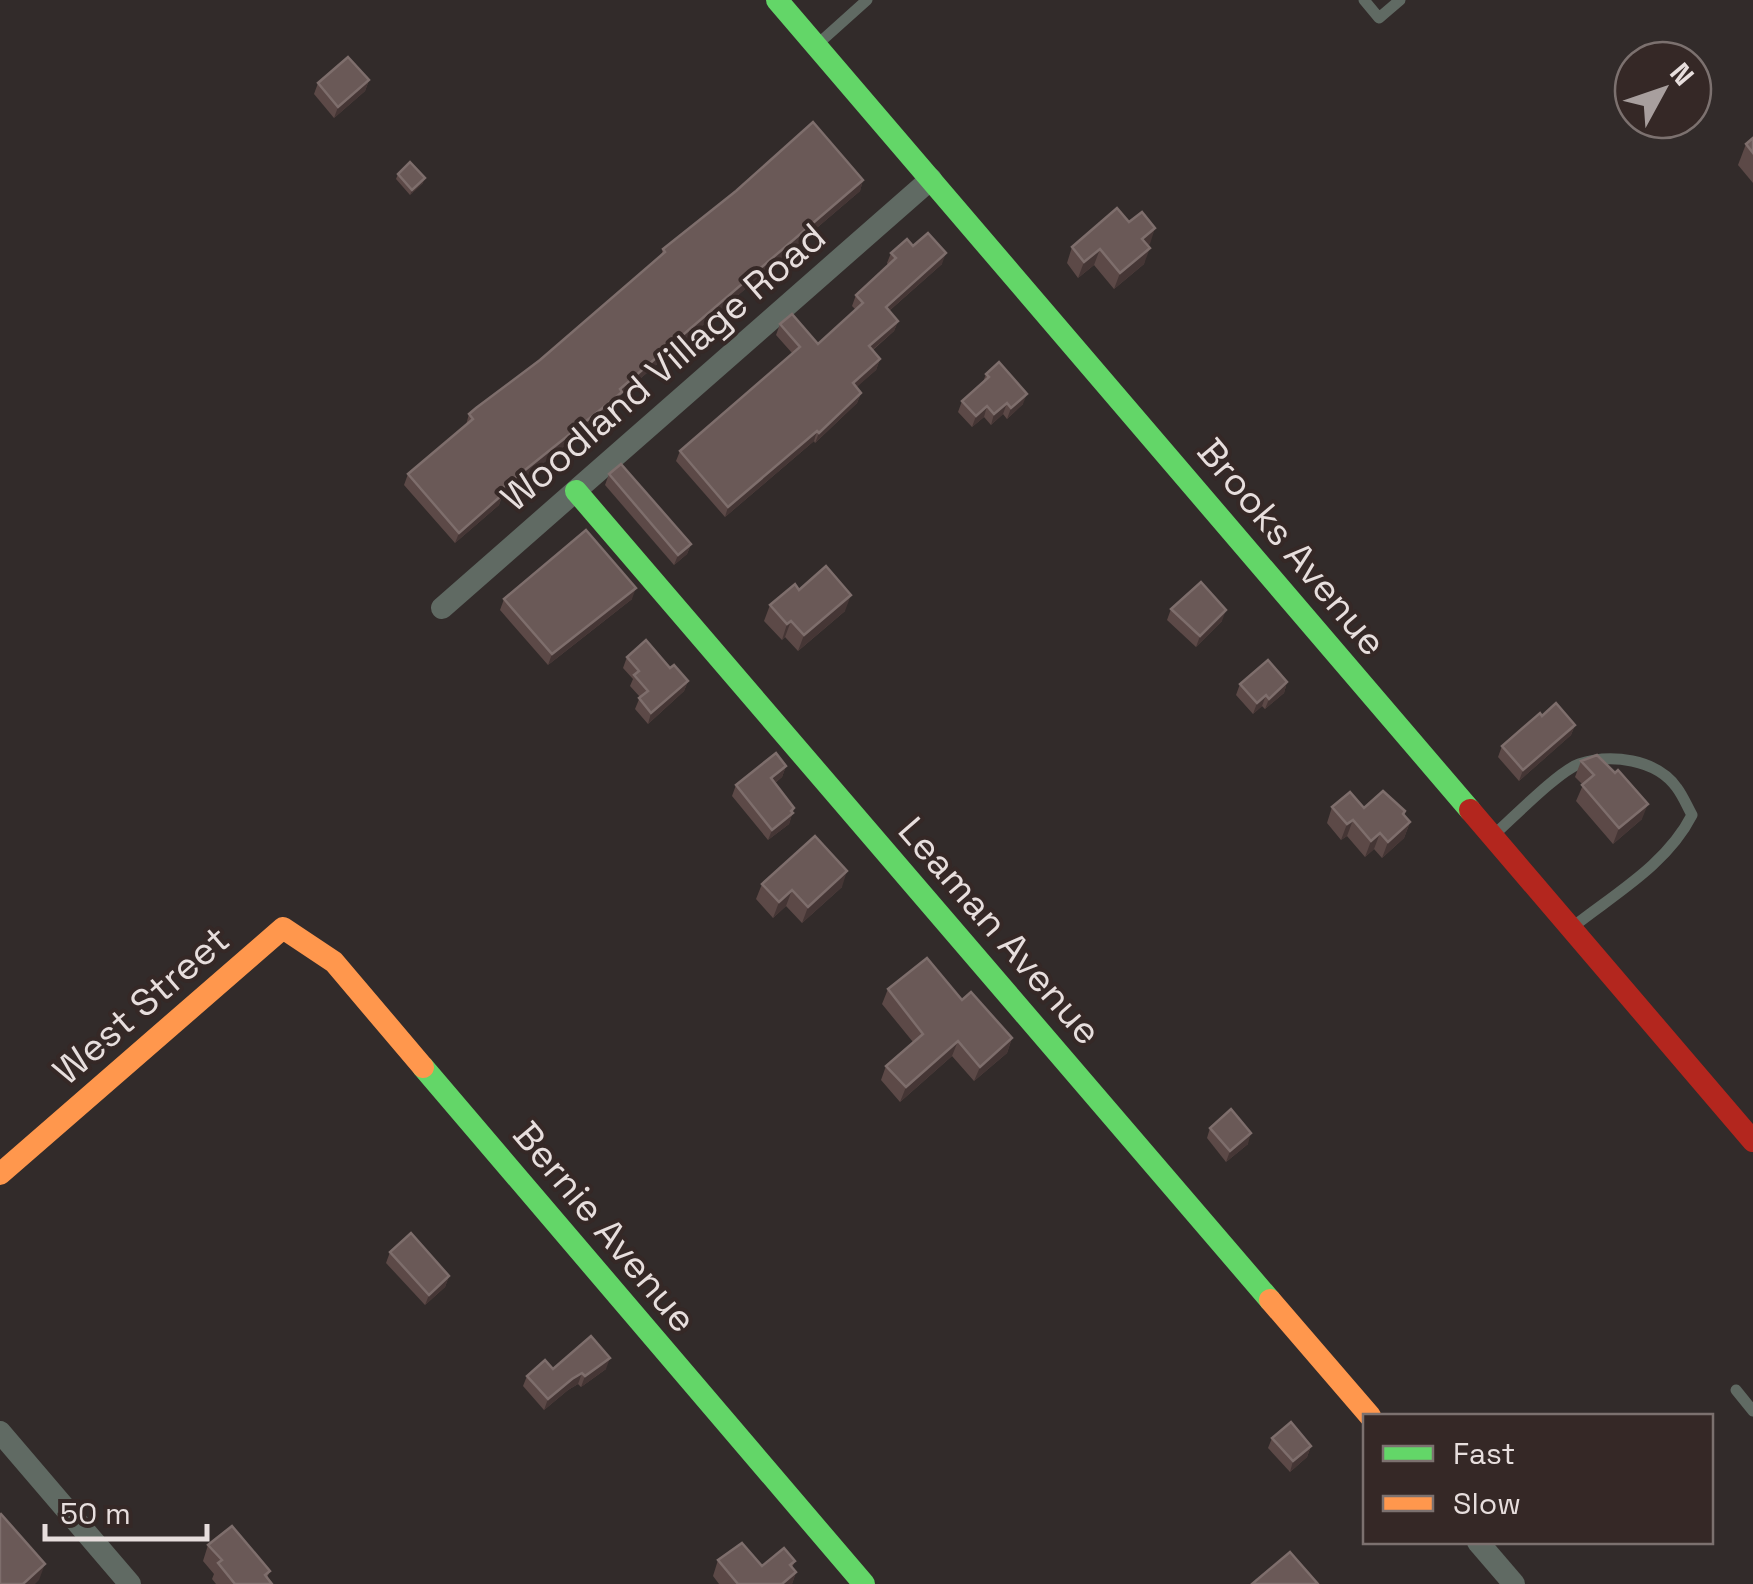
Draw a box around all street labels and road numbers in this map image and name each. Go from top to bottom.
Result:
street label: Woodland Village Road [491,213,835,521]
street label: Brooks Avenue [1187,428,1397,666]
street label: Leaman Avenue [888,807,1112,1055]
street label: West Street [43,915,239,1095]
street label: Bernie Avenue [503,1112,707,1342]

